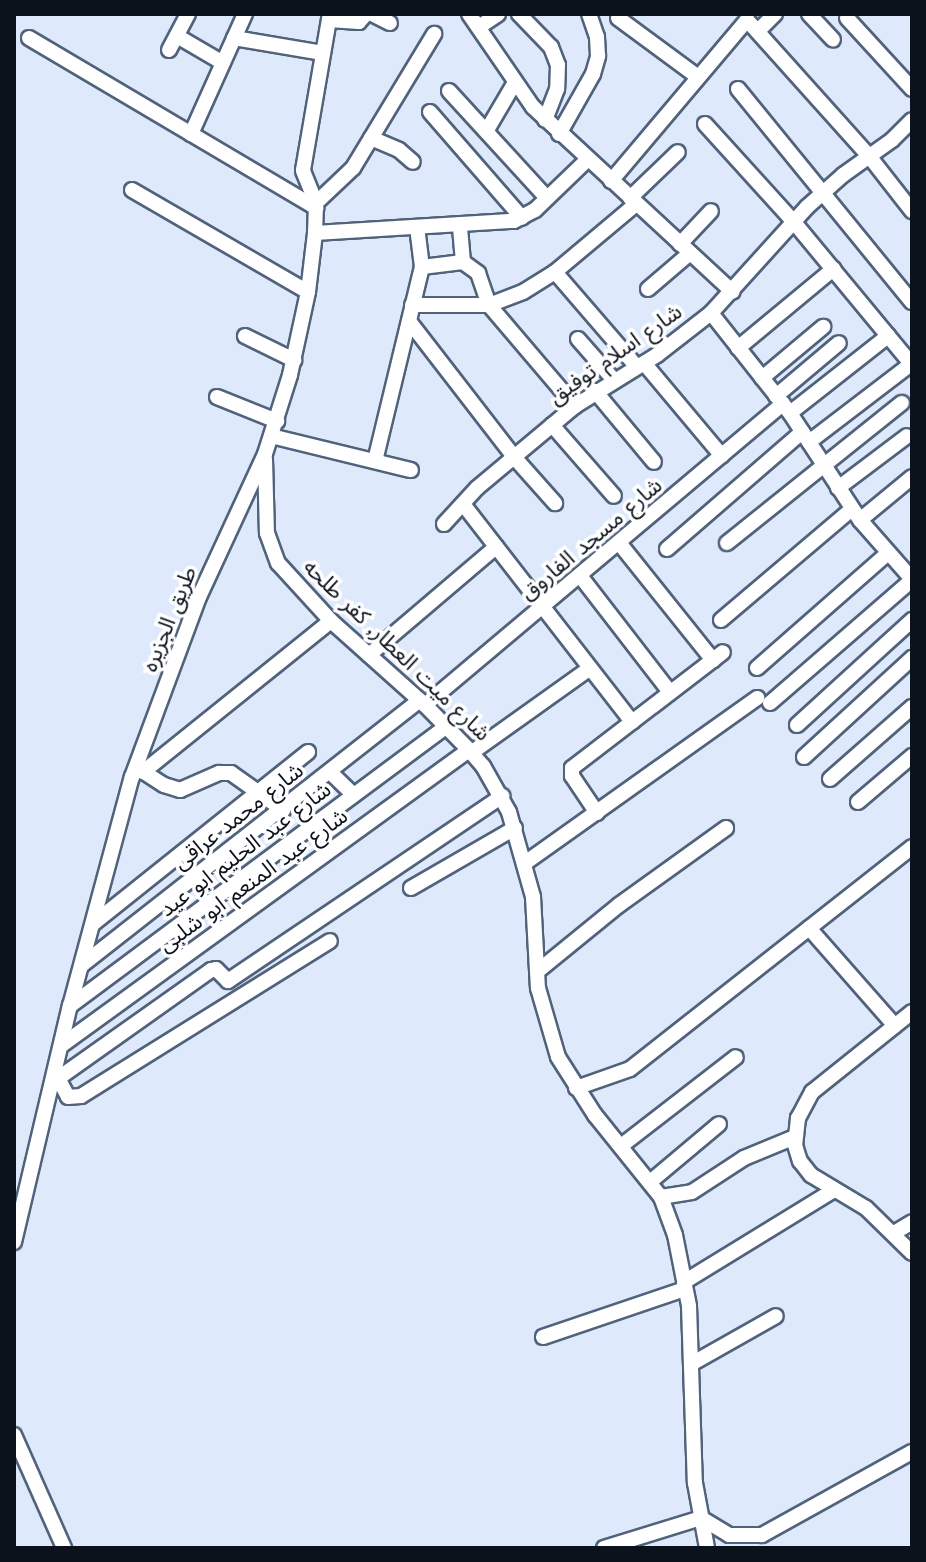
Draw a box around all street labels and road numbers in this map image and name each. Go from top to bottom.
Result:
street label: شارع اسلام توفيق [543,298,687,410]
street label: شارع مسجد الفاروق [515,472,667,606]
street label: شارع ميت العطار, كفر طلحه [298,554,496,746]
street label: طريق الجزيره [136,563,202,675]
street label: شارع محمد عراقى [167,757,309,875]
street label: شارع عبد الحليم ابو عيد [154,776,336,922]
street label: شارع عبد المنعم ابو شلبى [153,802,353,958]

